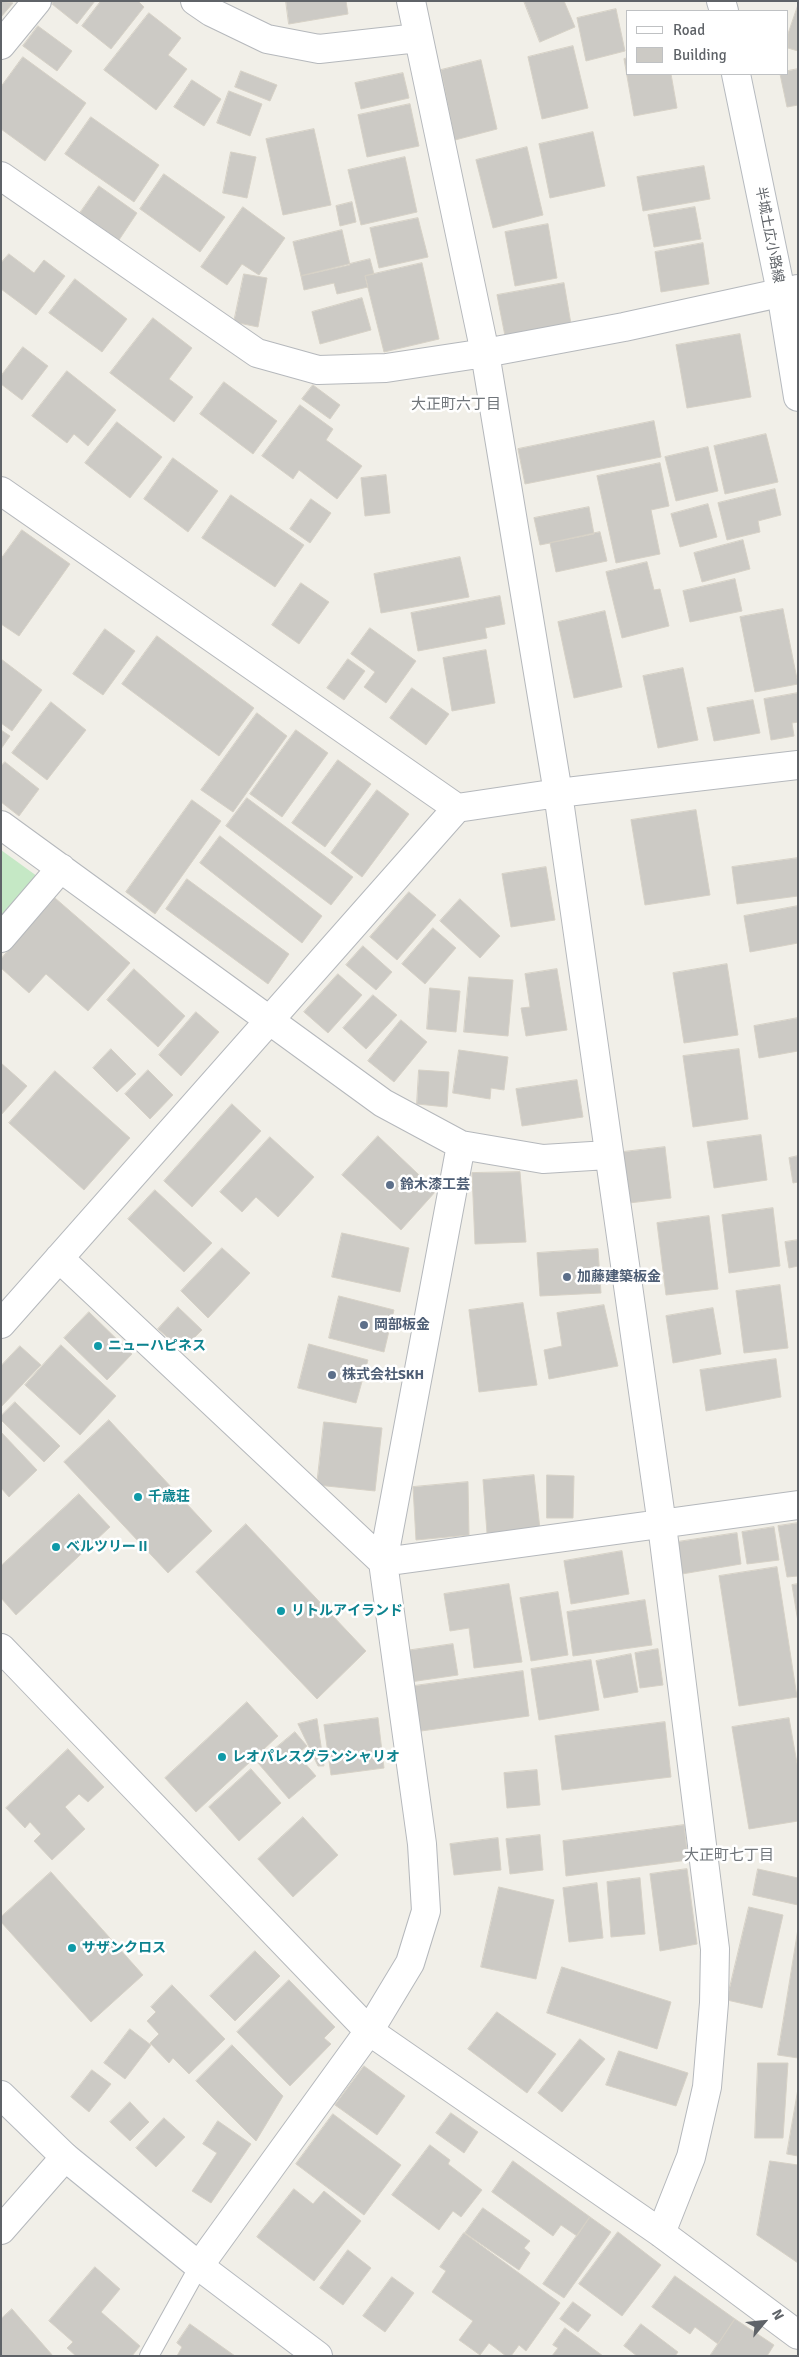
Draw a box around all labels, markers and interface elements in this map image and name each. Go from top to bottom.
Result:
legend [626,10,789,75]
text: Road [673,21,705,39]
text: Building [673,46,727,64]
street label: 半城土広小路線 [751,185,787,285]
district label: 大正町六丁目 [411,396,501,414]
place label: 鈴木漆工芸 [400,1177,470,1193]
marker: 鈴木漆工芸 [384,1179,396,1191]
place label: 加藤建築板金 [577,1269,661,1285]
marker: 加藤建築板金 [561,1271,573,1283]
place label: 岡部板金 [374,1317,430,1333]
marker: 岡部板金 [358,1319,370,1331]
place label: ニューハピネス [108,1338,206,1354]
marker: ニューハピネス [92,1340,104,1352]
place label: 株式会社SKH [342,1367,424,1383]
marker: 株式会社SKH [326,1369,338,1381]
place label: 千歳荘 [148,1489,190,1505]
marker: 千歳荘 [132,1491,144,1503]
place label: ベルツリーⅡ [66,1539,150,1555]
marker: ベルツリーⅡ [50,1541,62,1553]
place label: リトルアイランド [291,1603,403,1619]
marker: リトルアイランド [275,1605,287,1617]
place label: レオパレスグランシャリオ [232,1749,400,1765]
marker: レオパレスグランシャリオ [216,1751,228,1763]
district label: 大正町七丁目 [684,1847,774,1865]
place label: サザンクロス [82,1940,166,1956]
marker: サザンクロス [66,1942,78,1954]
north arrow [739,2297,789,2347]
text: N [768,2306,787,2323]

